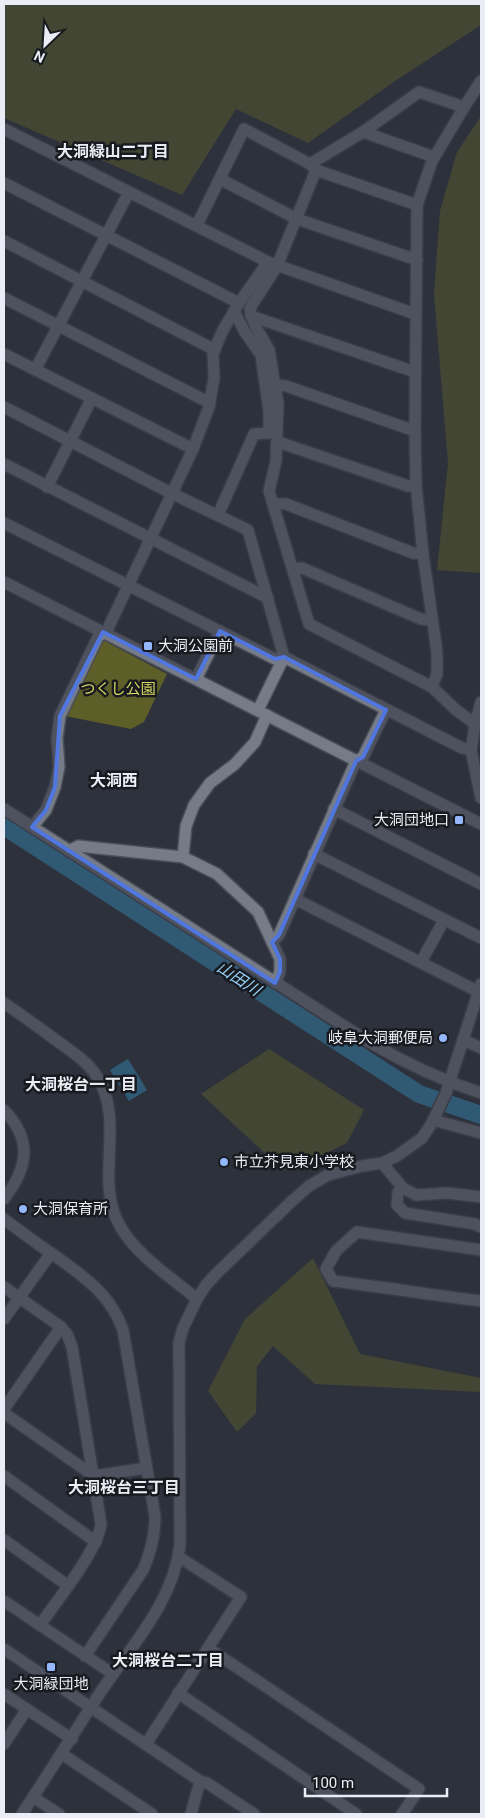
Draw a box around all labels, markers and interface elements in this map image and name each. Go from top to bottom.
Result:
north arrow [20,20,70,70]
text: N [32,47,47,66]
district label: 大洞緑山二丁目 [57,142,169,161]
place label: 大洞公園前 [158,637,233,655]
marker: 大洞公園前 [142,640,154,652]
park label: つくし公園 [80,680,156,698]
district label: 大洞西 [90,771,138,790]
place label: 大洞団地口 [374,811,449,829]
marker: 大洞団地口 [453,814,465,826]
water label: 山田川 [213,957,266,1001]
place label: 岐阜大洞郵便局 [328,1029,433,1047]
marker: 岐阜大洞郵便局 [437,1032,449,1044]
district label: 大洞桜台一丁目 [25,1075,137,1094]
place label: 市立芥見東小学校 [234,1153,354,1171]
marker: 市立芥見東小学校 [218,1156,230,1168]
place label: 大洞保育所 [33,1200,108,1218]
marker: 大洞保育所 [17,1203,29,1215]
district label: 大洞桜台三丁目 [68,1478,180,1497]
district label: 大洞桜台二丁目 [112,1651,224,1670]
marker: 大洞緑団地 [45,1661,57,1673]
place label: 大洞緑団地 [13,1675,89,1693]
scale bar [305,1766,448,1798]
text: 100 m [312,1774,354,1792]

